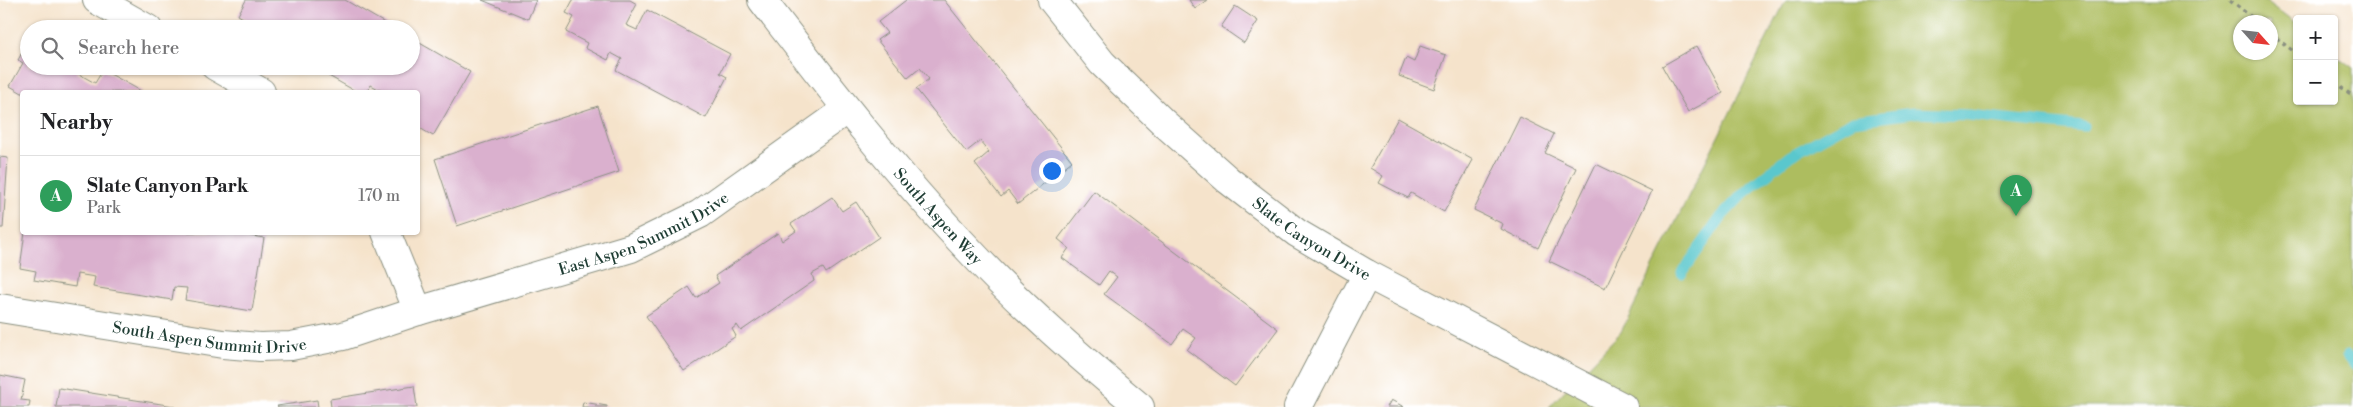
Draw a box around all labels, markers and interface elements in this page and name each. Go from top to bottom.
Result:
north arrow [2233,15,2278,60]
map controls [2293,15,2338,105]
button: + [2293,15,2338,60]
search box [20,20,420,75]
icon: search [38,34,66,62]
text: Search here [78,36,179,60]
button: − [2293,60,2338,105]
text: Nearby [40,110,113,136]
your location [1039,158,1065,184]
street label: South Aspen Way [889,164,987,269]
text: Slate Canyon Park [87,174,249,198]
pin: A [2000,175,2032,216]
text: A [50,186,62,206]
text: 170 m [358,186,400,206]
street label: East Aspen Summit Drive [556,188,733,280]
street label: Slate Canyon Drive [1248,193,1374,285]
text: Park [87,198,120,218]
street label: South Aspen Summit Drive [111,317,308,358]

